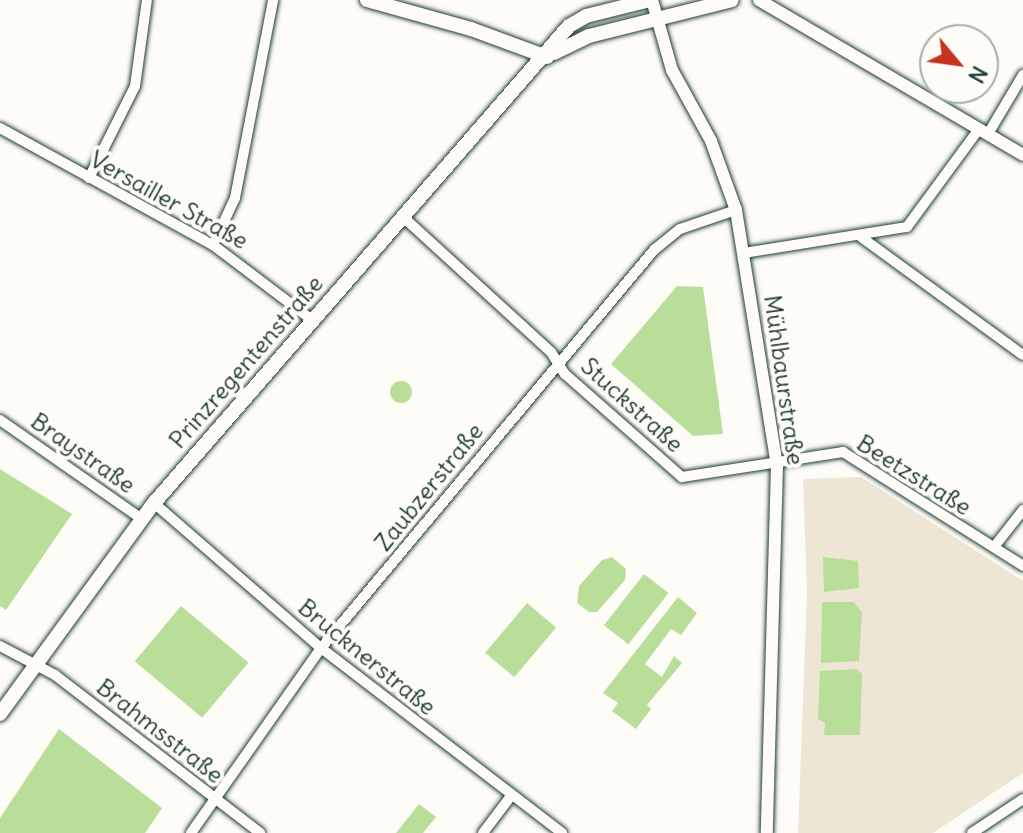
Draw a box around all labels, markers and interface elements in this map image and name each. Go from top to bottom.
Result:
north arrow [919,24,999,104]
text: N [962,61,994,88]
street label: Versailler Straße [85,145,253,255]
street label: Prinzregentenstraße [163,270,329,454]
street label: Mühlbaurstraße [758,293,810,467]
street label: Stuckstraße [575,352,689,458]
street label: Braystraße [25,407,141,499]
street label: Zaubzerstraße [369,417,489,557]
street label: Beetzstraße [852,429,976,521]
street label: Brucknerstraße [292,593,442,721]
street label: Brahmsstraße [91,673,229,789]

